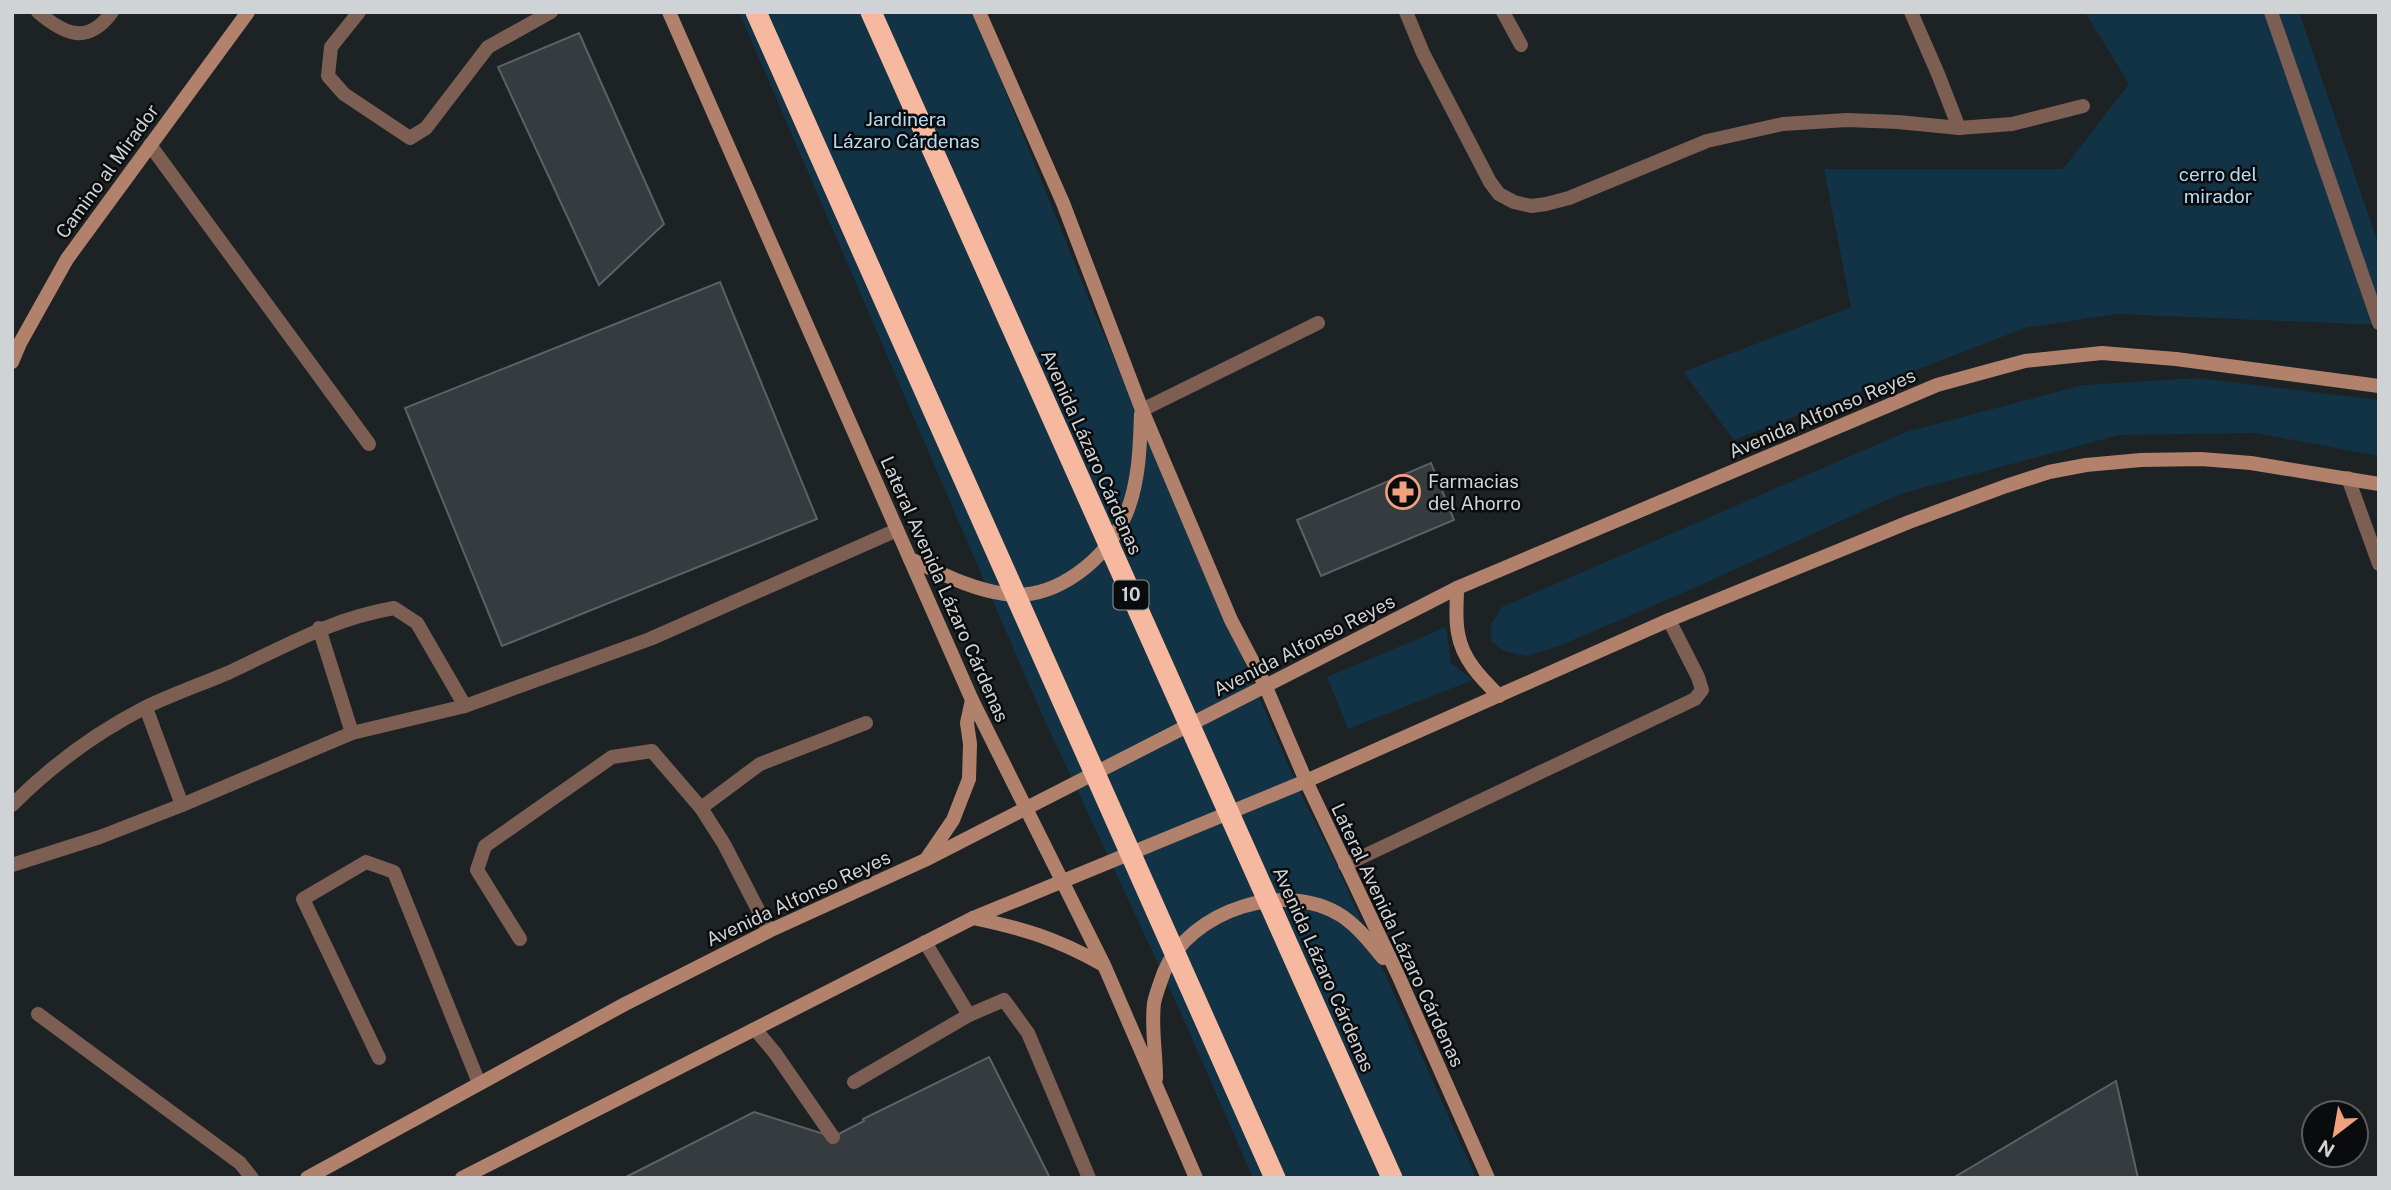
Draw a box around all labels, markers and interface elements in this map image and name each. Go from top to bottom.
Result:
street label: Camino al Mirador [51,100,163,242]
park label: Jardinera Lázaro Cárdenas [832,108,980,152]
park label: cerro del mirador [2179,163,2257,207]
street label: Avenida Lázaro Cárdenas [1037,346,1147,558]
street label: Avenida Alfonso Reyes [1725,364,1919,462]
street label: Lateral Avenida Lázaro Cárdenas [876,453,1014,725]
place label: Farmacias del Ahorro [1428,470,1521,514]
pharmacy icon: Farmacias del Ahorro [1384,473,1422,511]
road number: 10 [1114,580,1148,610]
street label: Avenida Alfonso Reyes [1210,590,1398,700]
street label: Lateral Avenida Lázaro Cárdenas [1327,800,1469,1070]
street label: Avenida Alfonso Reyes [702,846,894,950]
street label: Avenida Lázaro Cárdenas [1269,863,1379,1075]
north arrow [2300,1099,2370,1169]
text: N [2314,1135,2338,1162]

